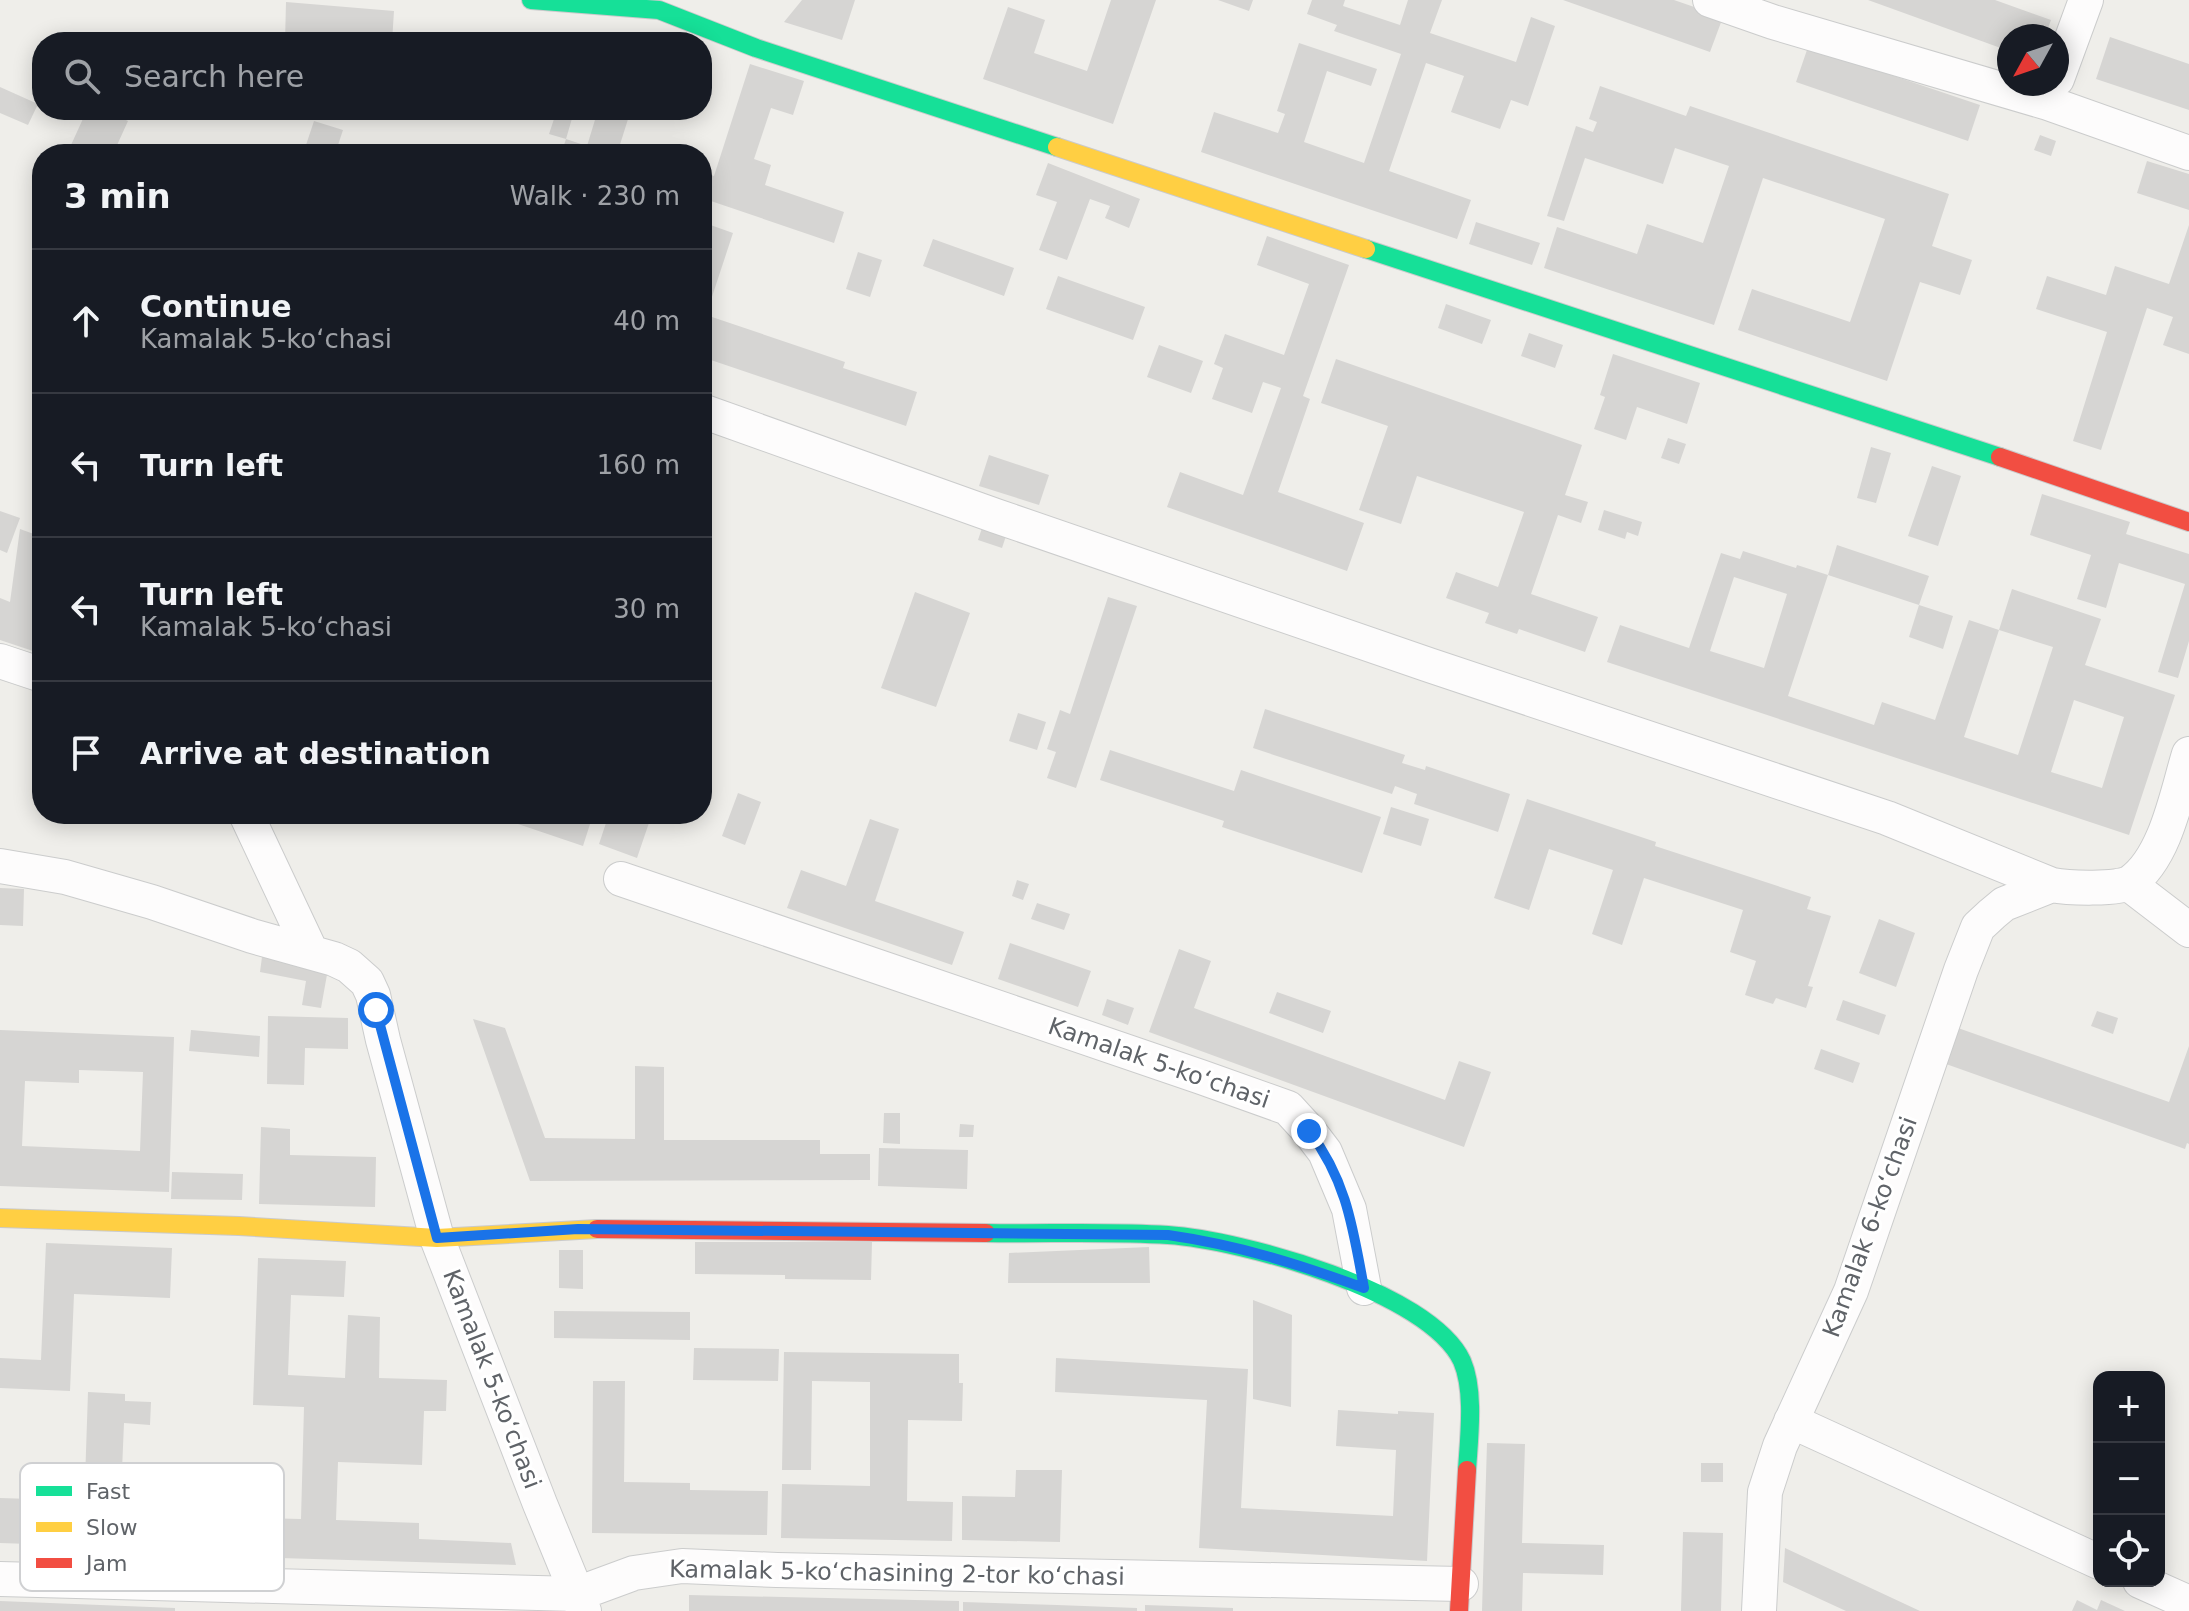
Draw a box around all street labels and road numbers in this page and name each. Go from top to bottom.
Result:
street label: Kamalak 5-koʻchasi [1044,1012,1274,1114]
street label: Kamalak 6-koʻchasi [1817,1113,1923,1341]
street label: Kamalak 5-koʻchasi [437,1265,547,1493]
street label: Kamalak 5-koʻchasining 2-tor koʻchasi [669,1555,1125,1591]

